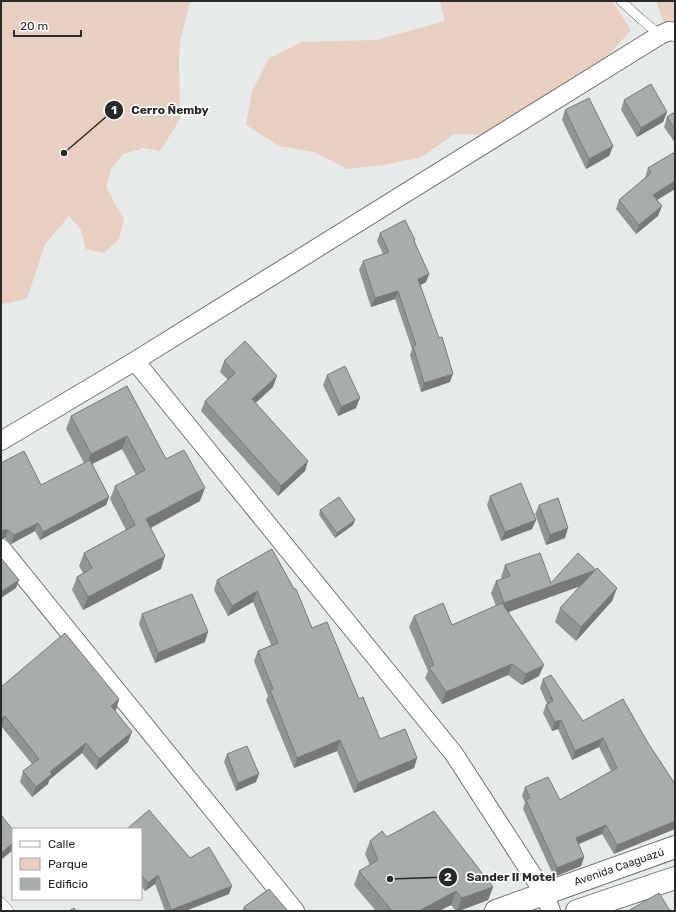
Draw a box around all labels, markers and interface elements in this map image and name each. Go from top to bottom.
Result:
scale bar [14,12,81,38]
text: 20 m [20,19,48,33]
callout: Cerro Ñemby [104,98,217,122]
text: 1 [111,103,117,117]
text: Cerro Ñemby [131,103,209,117]
legend [12,828,142,900]
text: Calle [48,837,75,851]
street label: Avenida Caaguazú [572,845,666,889]
text: Parque [48,857,88,871]
callout: Sander II Motel [438,865,563,889]
text: 2 [444,870,452,884]
text: Sander II Motel [467,870,555,884]
text: Edificio [48,877,88,891]

